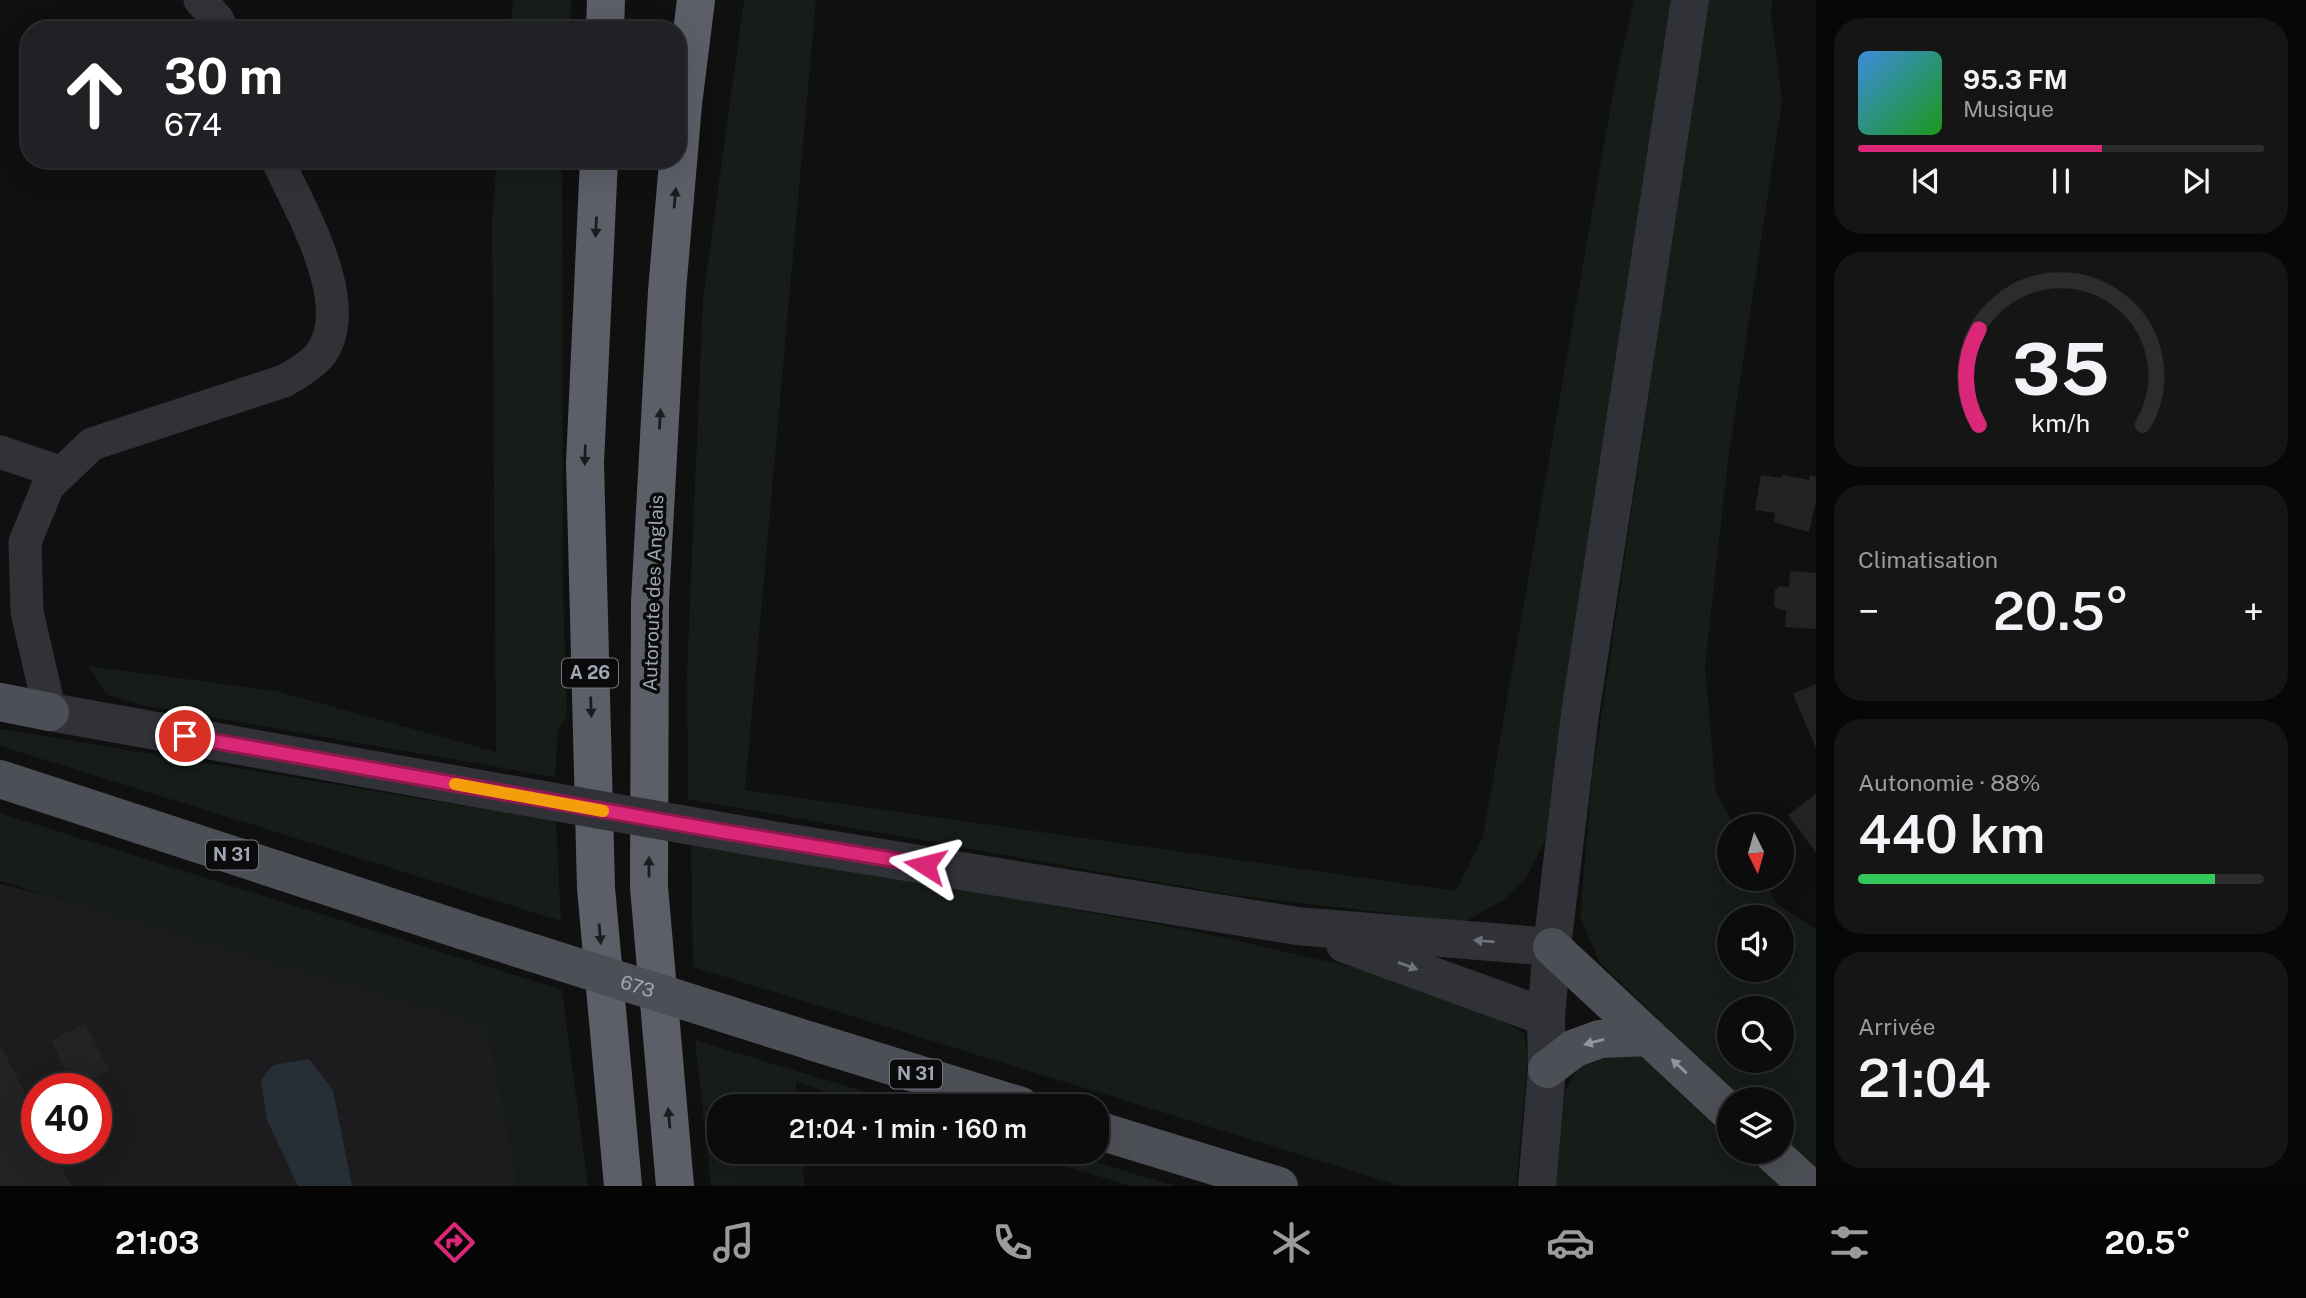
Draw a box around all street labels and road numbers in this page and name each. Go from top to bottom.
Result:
street label: Autoroute des Anglais [639,494,667,692]
road number: A 26 [562,658,618,688]
road number: N 31 [206,840,258,870]
street label: 673 [618,970,657,1002]
road number: N 31 [890,1059,942,1088]

